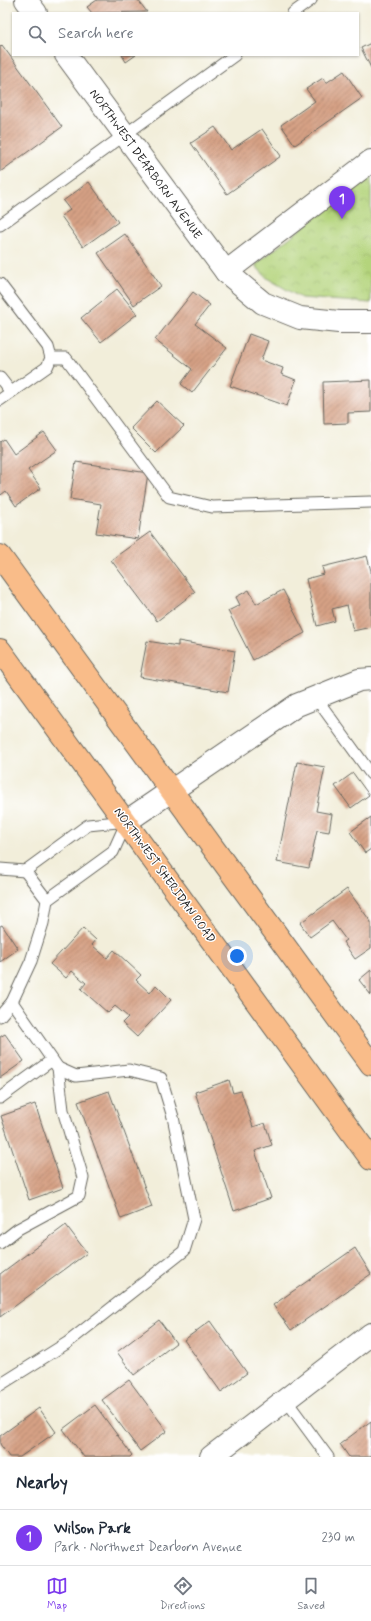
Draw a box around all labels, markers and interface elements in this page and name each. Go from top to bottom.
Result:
search box [12,12,359,56]
icon: search [26,23,48,45]
text: Search here [58,24,134,44]
street label: NORTHWEST DEARBORN AVENUE [85,86,205,243]
pin: 1 [329,186,355,219]
street label: NORTHWEST SHERIDAN ROAD [110,805,219,947]
your location [227,946,247,966]
text: Nearby [16,1472,68,1494]
text: Wilson Park [54,1519,131,1539]
text: 1 [26,1529,32,1546]
text: 230 m [321,1529,355,1546]
text: Park · Northwest Dearborn Avenue [54,1539,242,1556]
tab: Map [46,1575,68,1613]
tab: Directions [160,1575,205,1613]
tab: Saved [297,1575,325,1613]

